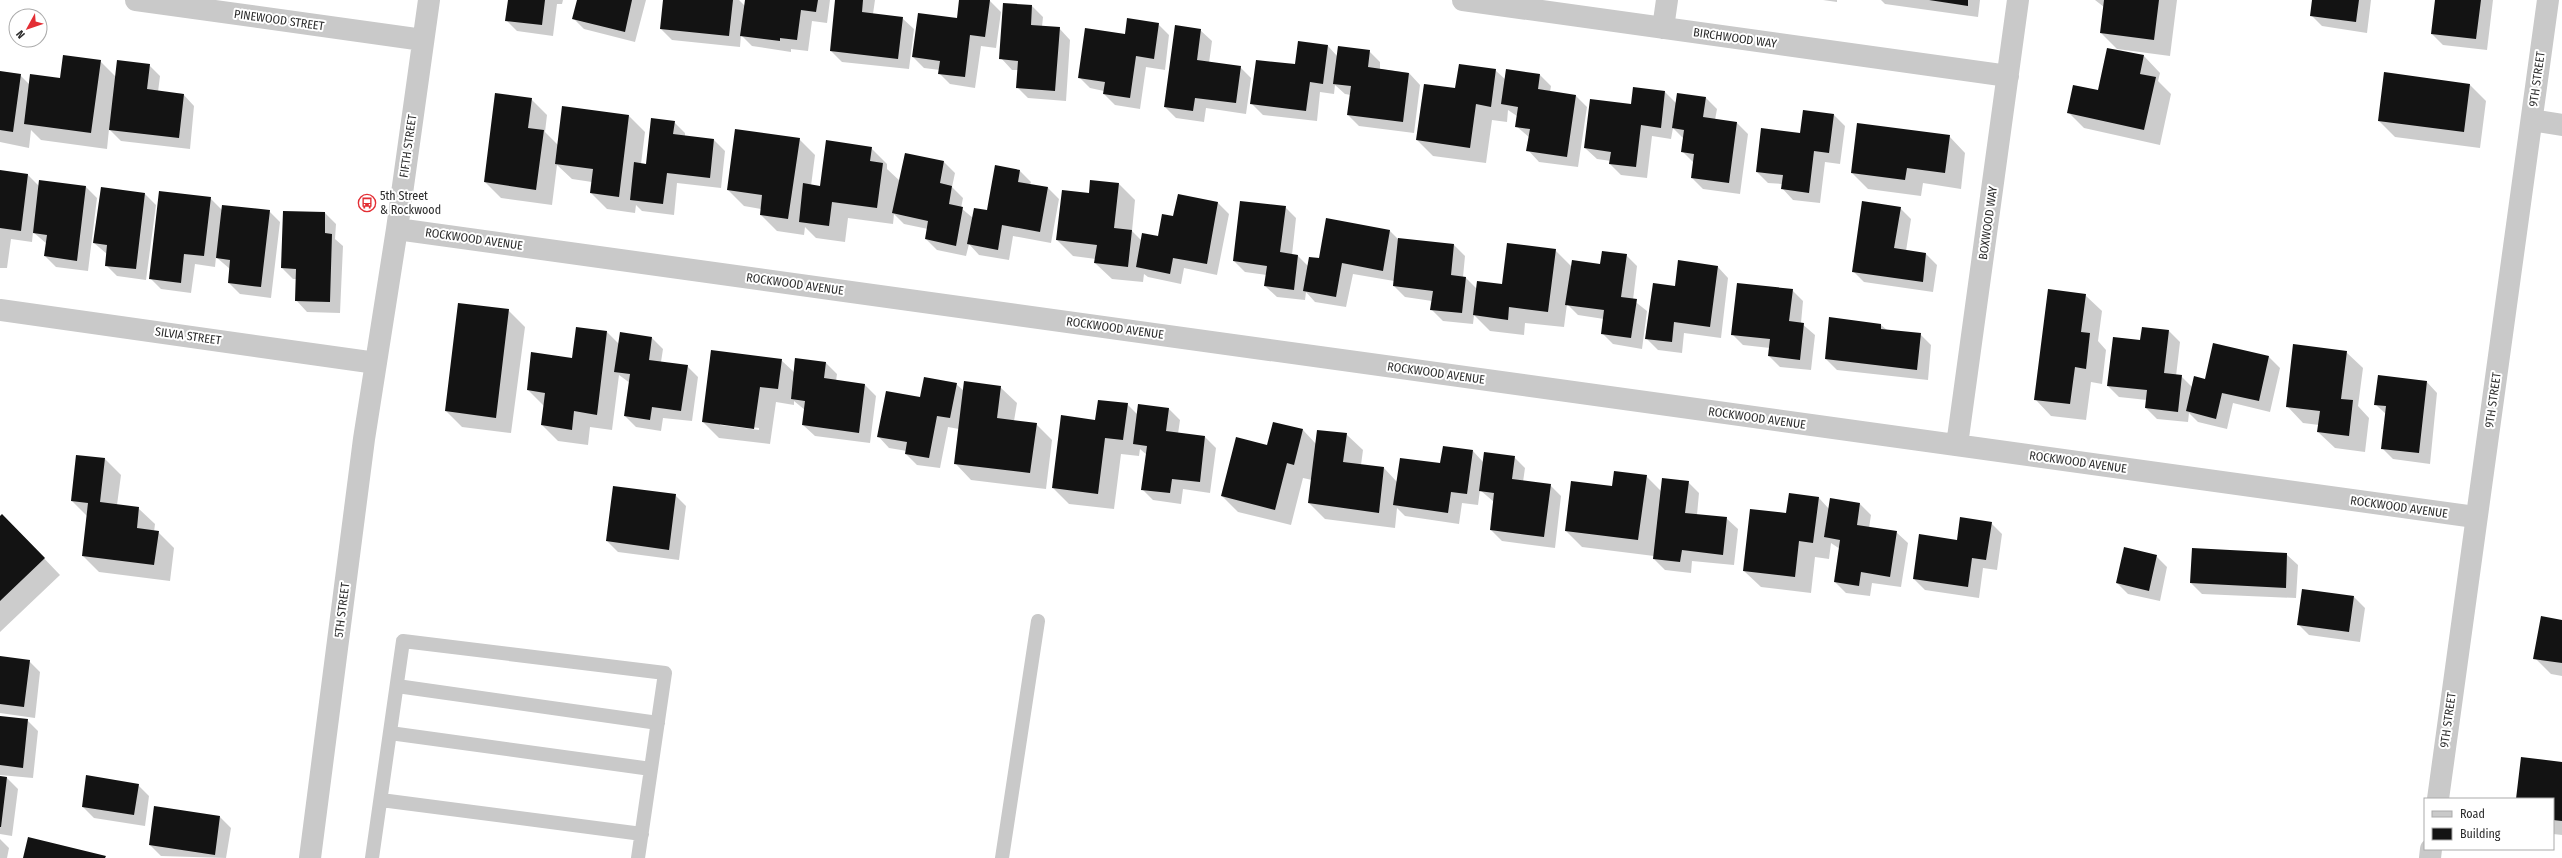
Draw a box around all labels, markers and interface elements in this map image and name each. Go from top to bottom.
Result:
street label: PINEWOOD STREET [233,7,325,33]
north arrow [8,8,48,48]
street label: BIRCHWOOD WAY [1692,25,1778,51]
text: N [14,27,28,41]
street label: 9TH STREET [2526,50,2548,108]
street label: FIFTH STREET [397,113,419,179]
street label: BOXWOOD WAY [1976,185,2000,261]
place label: 5th Street & Rockwood [380,189,441,217]
bus stop icon: 5th Street & Rockwood [357,193,377,213]
street label: ROCKWOOD AVENUE [424,225,524,253]
street label: ROCKWOOD AVENUE [745,270,845,298]
street label: ROCKWOOD AVENUE [1065,314,1165,342]
street label: SILVIA STREET [154,324,222,348]
street label: ROCKWOOD AVENUE [1386,359,1486,387]
street label: 9TH STREET [2482,371,2504,429]
street label: ROCKWOOD AVENUE [1707,404,1807,432]
street label: ROCKWOOD AVENUE [2028,448,2128,476]
street label: ROCKWOOD AVENUE [2349,493,2449,521]
street label: 5TH STREET [332,581,352,638]
street label: 9TH STREET [2437,691,2459,749]
legend [2424,798,2554,850]
text: Road [2460,807,2485,821]
text: Building [2460,827,2501,841]

